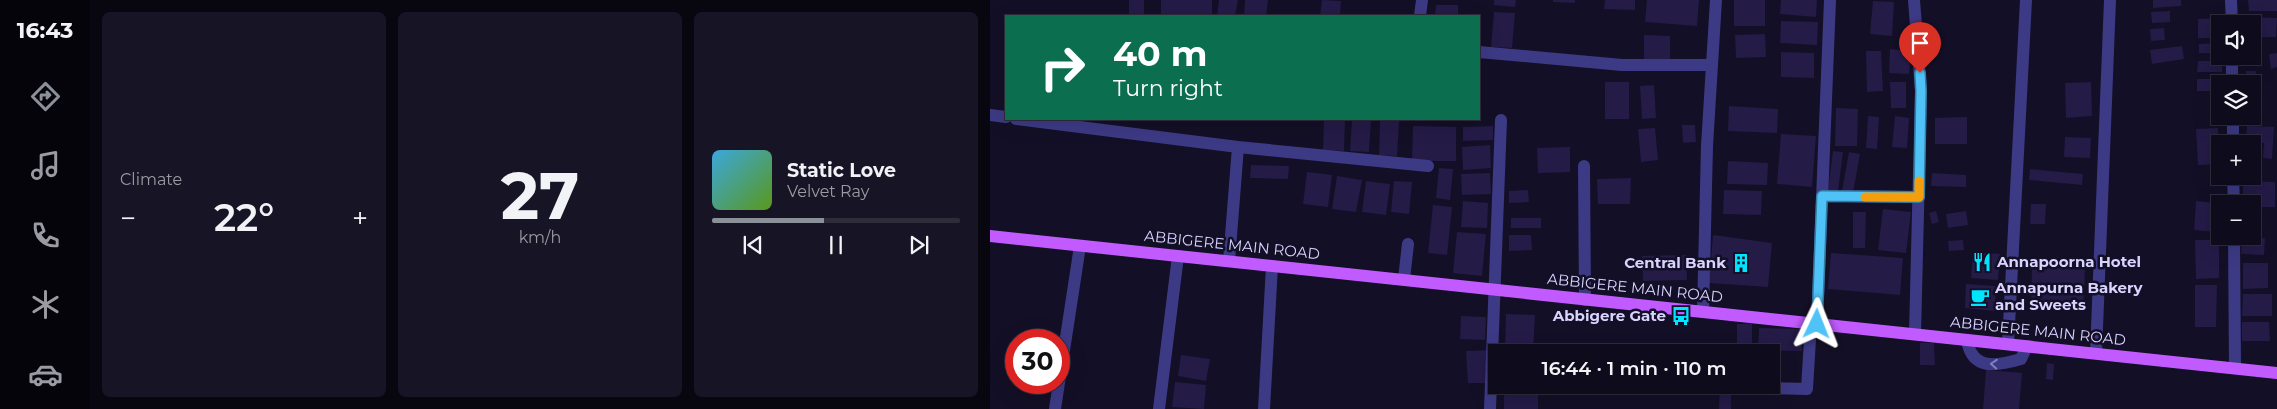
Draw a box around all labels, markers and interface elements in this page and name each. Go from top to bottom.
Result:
map controls [2211,15,2261,245]
button: sound [2211,15,2261,65]
text: 16:43 [17,17,73,44]
pin [1899,22,1941,73]
icon: arrive [1906,29,1934,57]
text: 40 m [1113,32,1208,75]
icon: right [1030,35,1095,100]
text: Turn right [1113,75,1223,102]
button: layers [2211,75,2261,125]
icon: directions [28,79,63,114]
button: + [2211,135,2261,185]
icon: music [28,148,63,183]
text: 27 [501,156,579,235]
text: Static Love [787,159,896,182]
text: Climate [120,170,182,189]
text: Velvet Ray [787,182,869,201]
text: 22° [214,194,274,241]
button: − [2211,195,2261,245]
text: − [120,201,136,235]
text: + [352,201,368,235]
icon: phone [28,218,63,253]
street label: ABBIGERE MAIN ROAD [1143,226,1321,263]
text: km/h [519,228,561,247]
icon: previous [739,231,767,259]
icon: pause [822,231,850,259]
icon: next [905,231,933,259]
restaurant icon: Annapoorna Hotel [1971,251,1993,273]
building icon: Central Bank [1730,252,1752,274]
place label: Annapoorna Hotel [1996,252,2141,271]
place label: Central Bank [1624,253,1726,272]
street label: ABBIGERE MAIN ROAD [1546,269,1724,306]
place label: Annapurna Bakery and Sweets [1994,278,2144,314]
cafe icon: Annapurna Bakery and Sweets [1969,286,1991,308]
icon: climate [28,287,63,322]
position arrow [1790,297,1842,349]
bus stop icon: Abbigere Gate [1670,305,1692,327]
place label: Abbigere Gate [1552,306,1666,325]
street label: ABBIGERE MAIN ROAD [1949,312,2127,349]
speed limit sign: 30 [1005,329,1070,394]
icon: car [28,357,63,392]
text: 16:44 · 1 min · 110 m [1542,357,1726,380]
one-way arrow [1990,358,1998,369]

